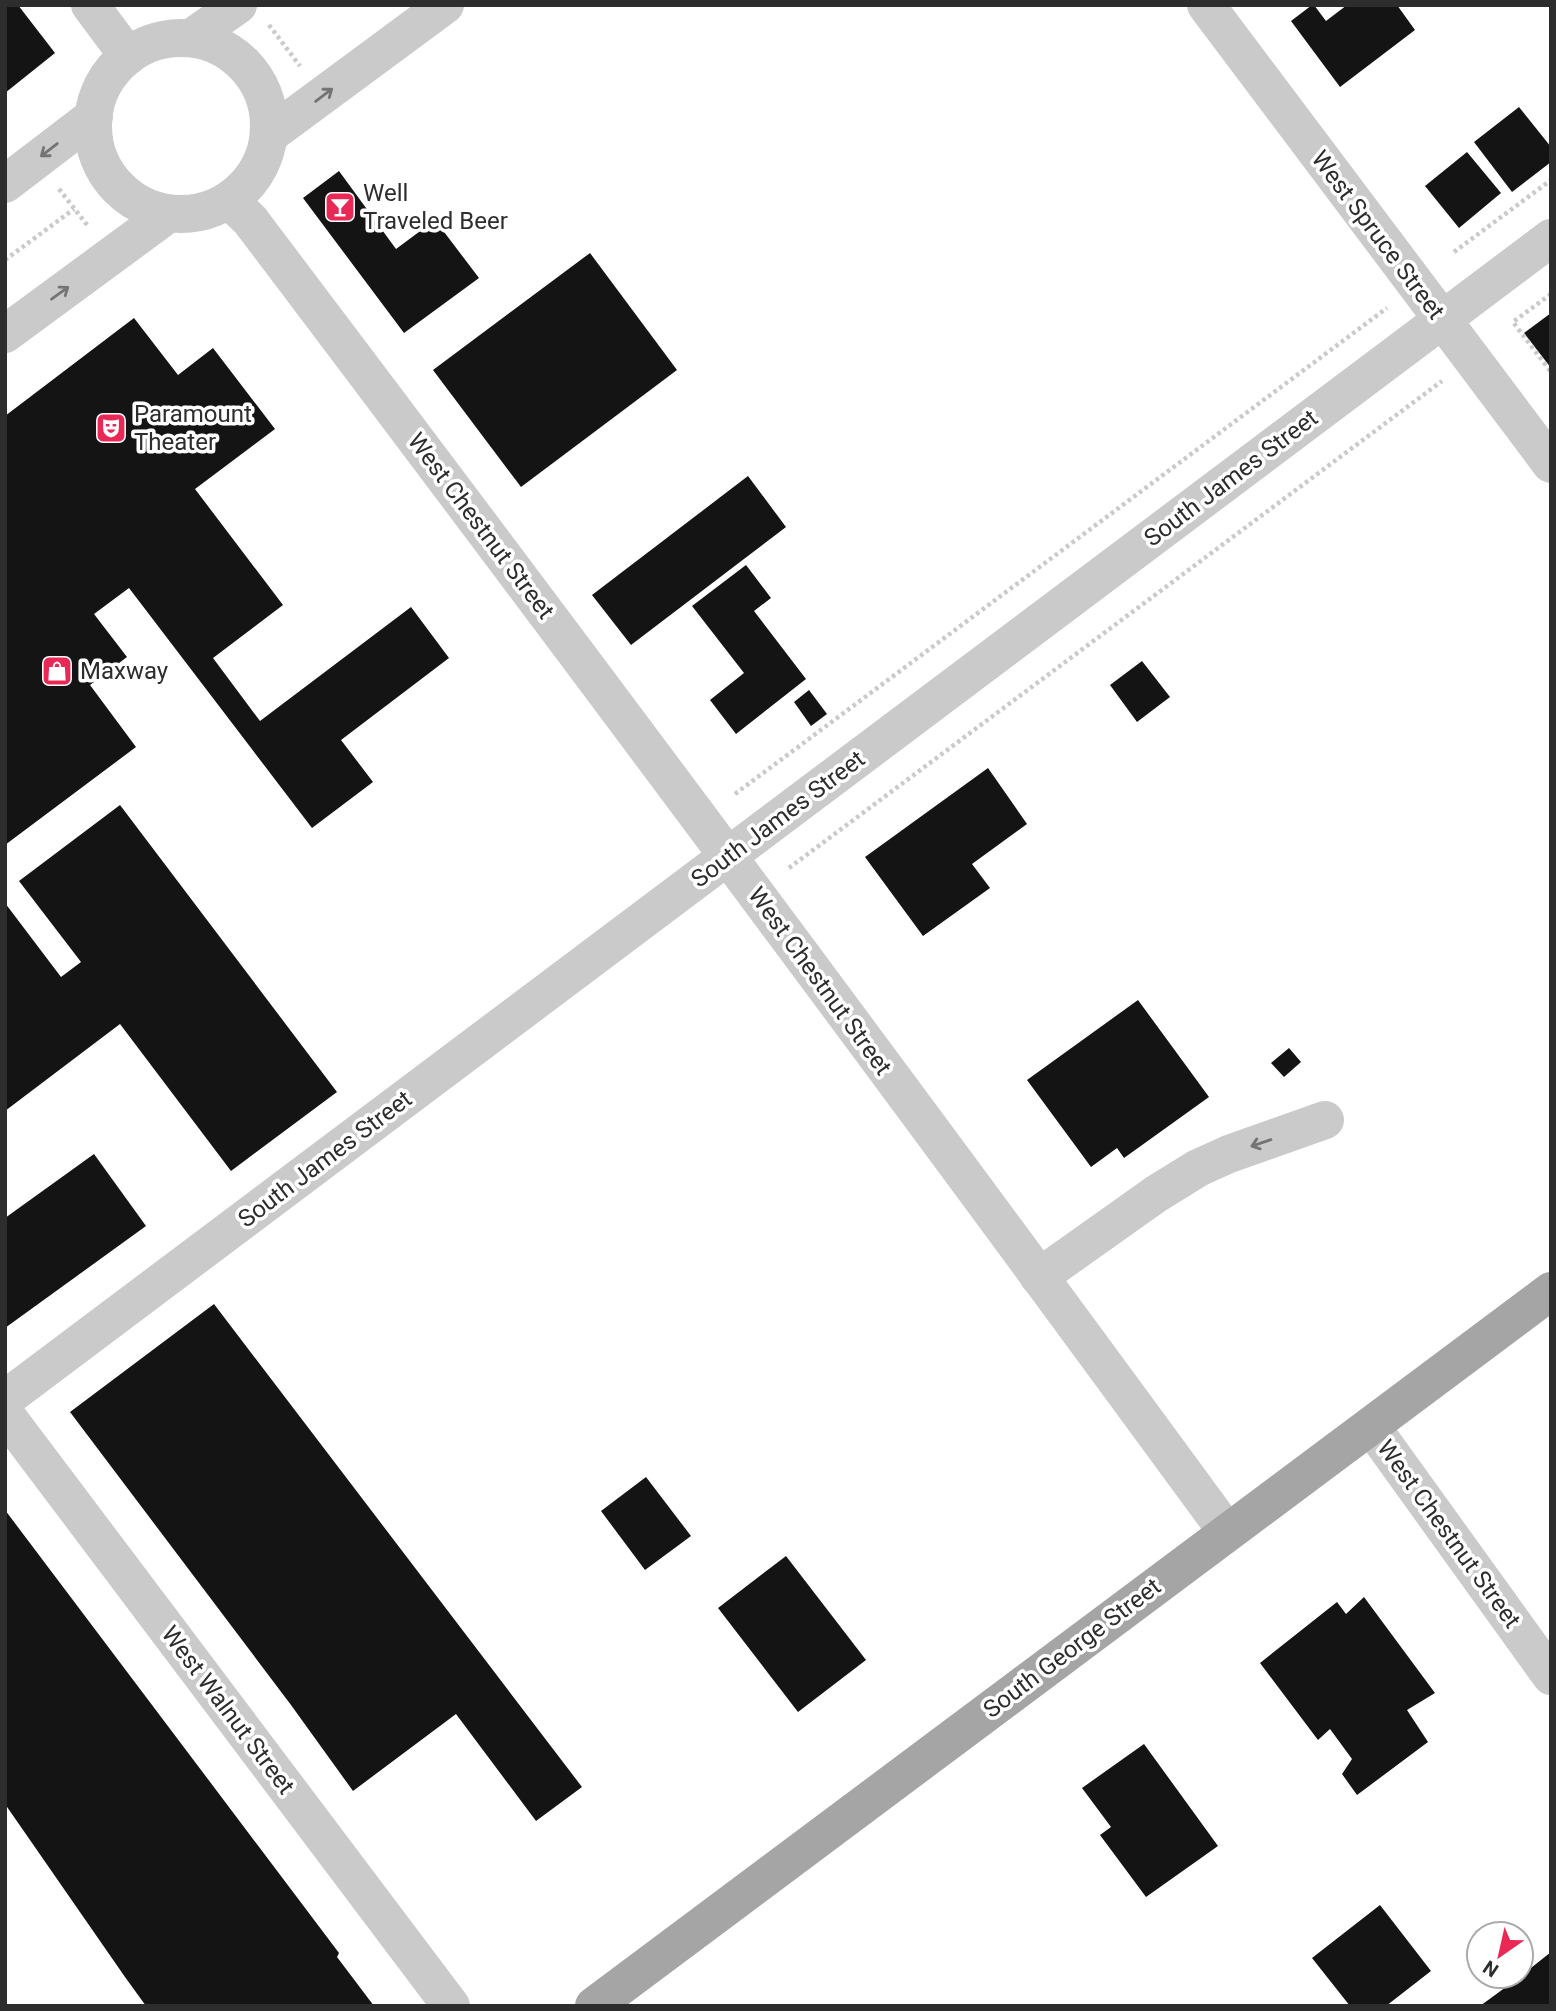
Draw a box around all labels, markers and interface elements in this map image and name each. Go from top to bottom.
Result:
one-way arrow [314,87,333,102]
one-way arrow [41,142,59,157]
street label: West Spruce Street [1306,145,1451,325]
place label: Well Traveled Beer [363,179,508,235]
bar icon: Well Traveled Beer [323,190,357,224]
one-way arrow [50,286,69,300]
place label: Paramount Theater [134,400,252,456]
street label: South James Street [1139,404,1323,552]
theatre icon: Paramount Theater [94,411,128,445]
street label: West Chestnut Street [402,428,560,624]
shop icon: Maxway [40,654,74,688]
place label: Maxway [80,657,169,685]
street label: South James Street [686,745,870,893]
street label: West Chestnut Street [742,882,898,1080]
street label: South James Street [233,1085,417,1233]
one-way arrow [1250,1138,1272,1150]
street label: West Chestnut Street [1371,1435,1527,1633]
street label: South George Street [978,1572,1166,1724]
street label: West Walnut Street [156,1620,300,1800]
north arrow [1465,1920,1535,1990]
text: N [1479,1955,1503,1982]

